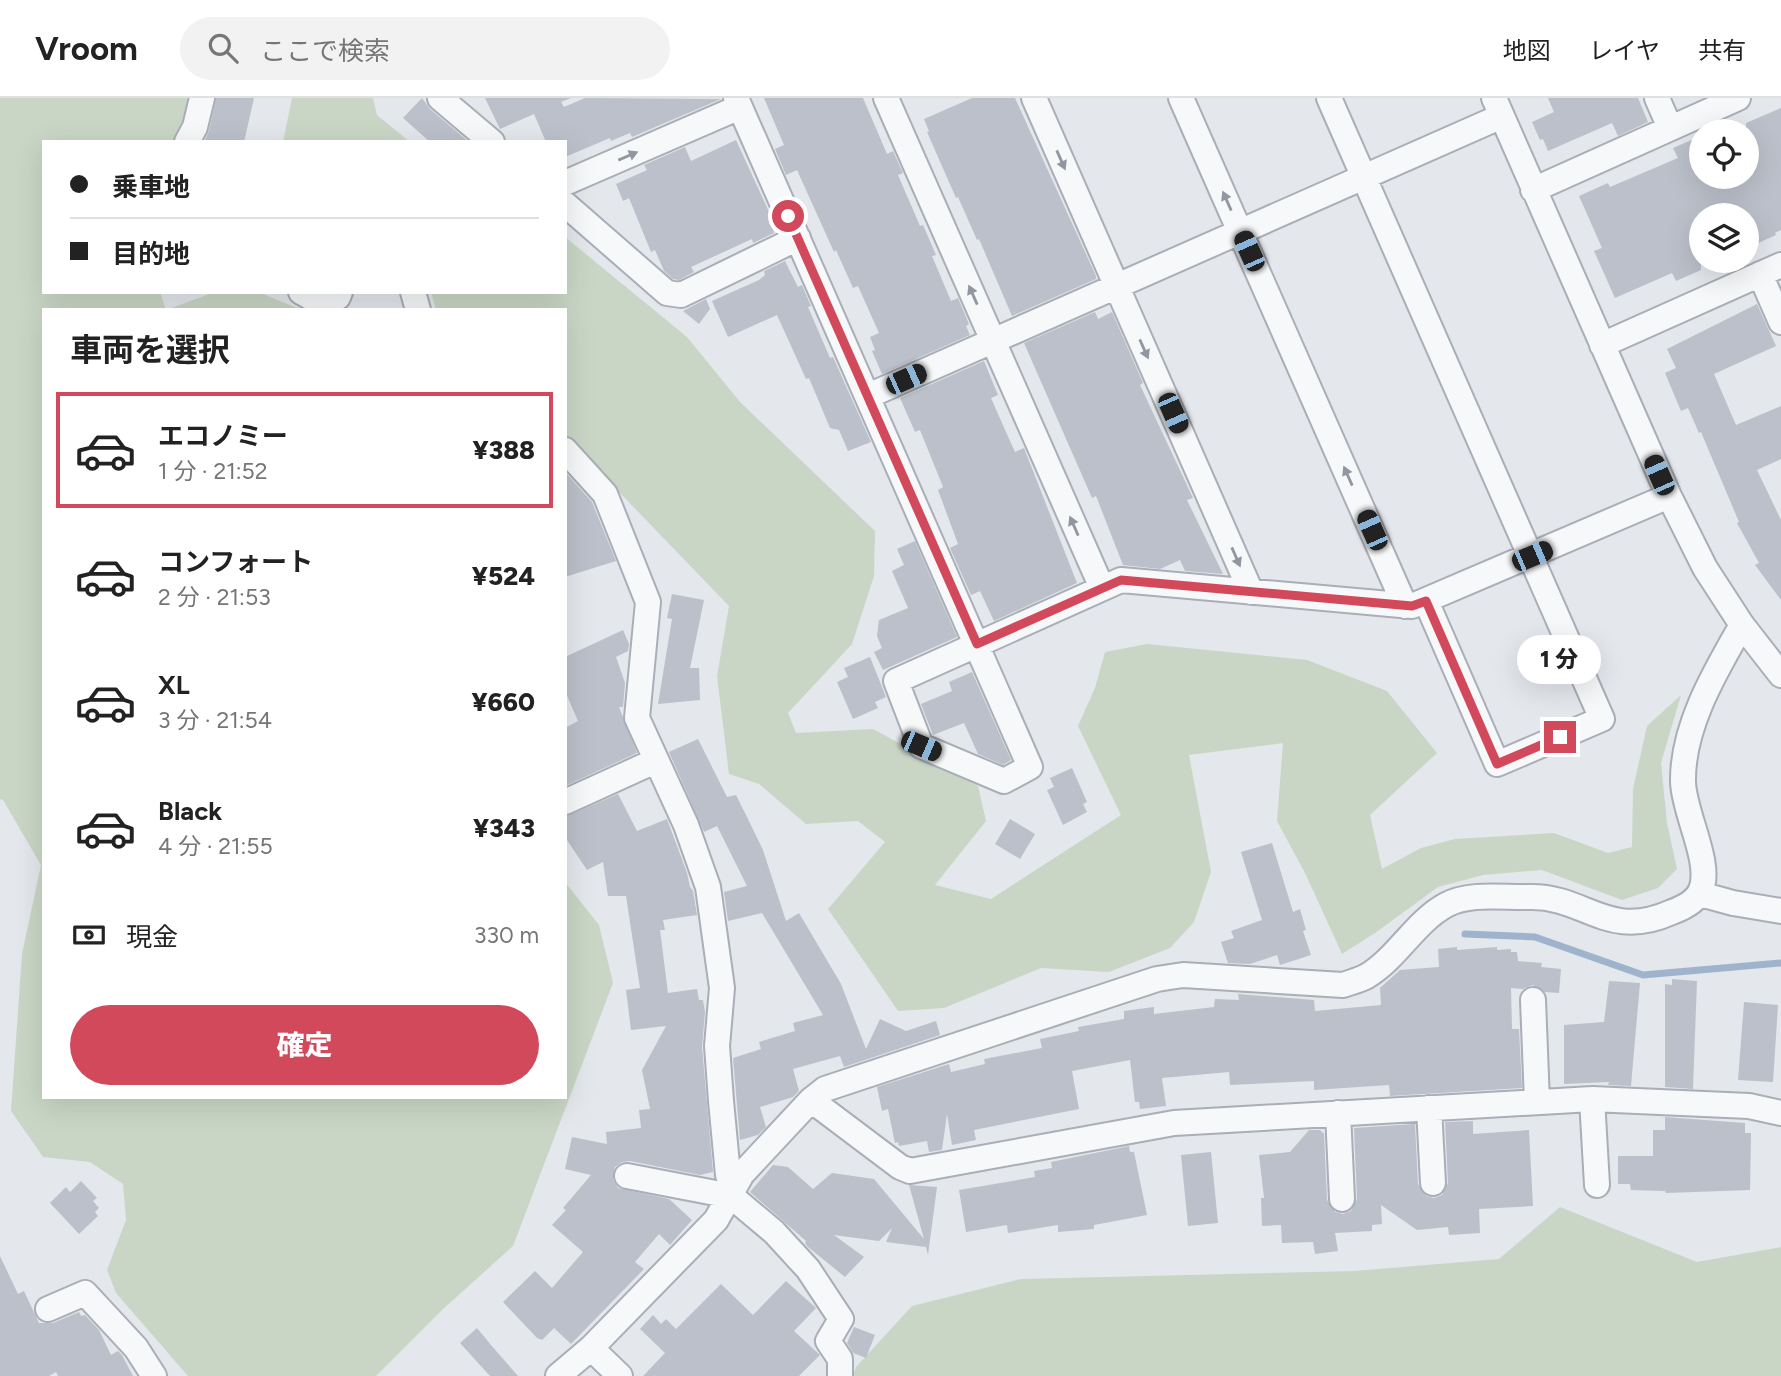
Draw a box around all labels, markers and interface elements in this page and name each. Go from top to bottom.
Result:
search box [180,17,670,80]
text: Vroom [35,29,138,68]
icon: search [204,29,242,67]
text: ここで検索 [260,35,390,67]
text: 地図 [1503,36,1551,65]
text: レイヤ [1589,36,1660,65]
text: 共有 [1698,36,1746,65]
map controls [1689,119,1759,273]
button: locate [1689,119,1759,189]
one-way arrow [618,150,638,162]
one-way arrow [1056,150,1067,171]
text: 乗車地 [112,171,190,203]
one-way arrow [1221,190,1232,211]
route start [772,200,804,232]
button: layers [1689,203,1759,273]
car [1231,228,1268,274]
text: 目的地 [112,238,190,270]
one-way arrow [967,285,978,306]
text: 車両を選択 [70,331,230,369]
one-way arrow [1138,339,1150,359]
car [883,361,930,397]
car [1155,390,1192,436]
icon: car [74,419,137,482]
text: エコノミー [158,420,288,452]
text: ¥388 [472,434,535,466]
car [1641,452,1678,498]
text: 1 分 · 21:52 [158,457,268,485]
one-way arrow [1342,466,1354,486]
car [1354,507,1391,553]
one-way arrow [1069,515,1080,536]
car [1509,538,1556,574]
icon: car [74,545,137,608]
text: コンフォート [158,546,313,578]
one-way arrow [1231,547,1242,568]
text: ¥524 [472,560,535,592]
text: 2 分 · 21:53 [158,583,271,611]
callout: 1 分 [1518,636,1602,684]
text: 1 分 [1540,645,1578,673]
text: XL [158,669,190,701]
icon: car [74,671,137,734]
text: ¥660 [471,686,535,718]
text: 3 分 · 21:54 [158,706,272,734]
route end [1544,721,1576,753]
car [898,728,945,764]
text: Black [158,795,222,827]
icon: car [74,797,137,860]
text: ¥343 [473,812,535,844]
text: 4 分 · 21:55 [158,832,273,860]
icon: cash [70,916,108,954]
text: 現金 [126,921,178,953]
text: 330 m [474,921,539,949]
button: 確定 [70,1005,539,1085]

